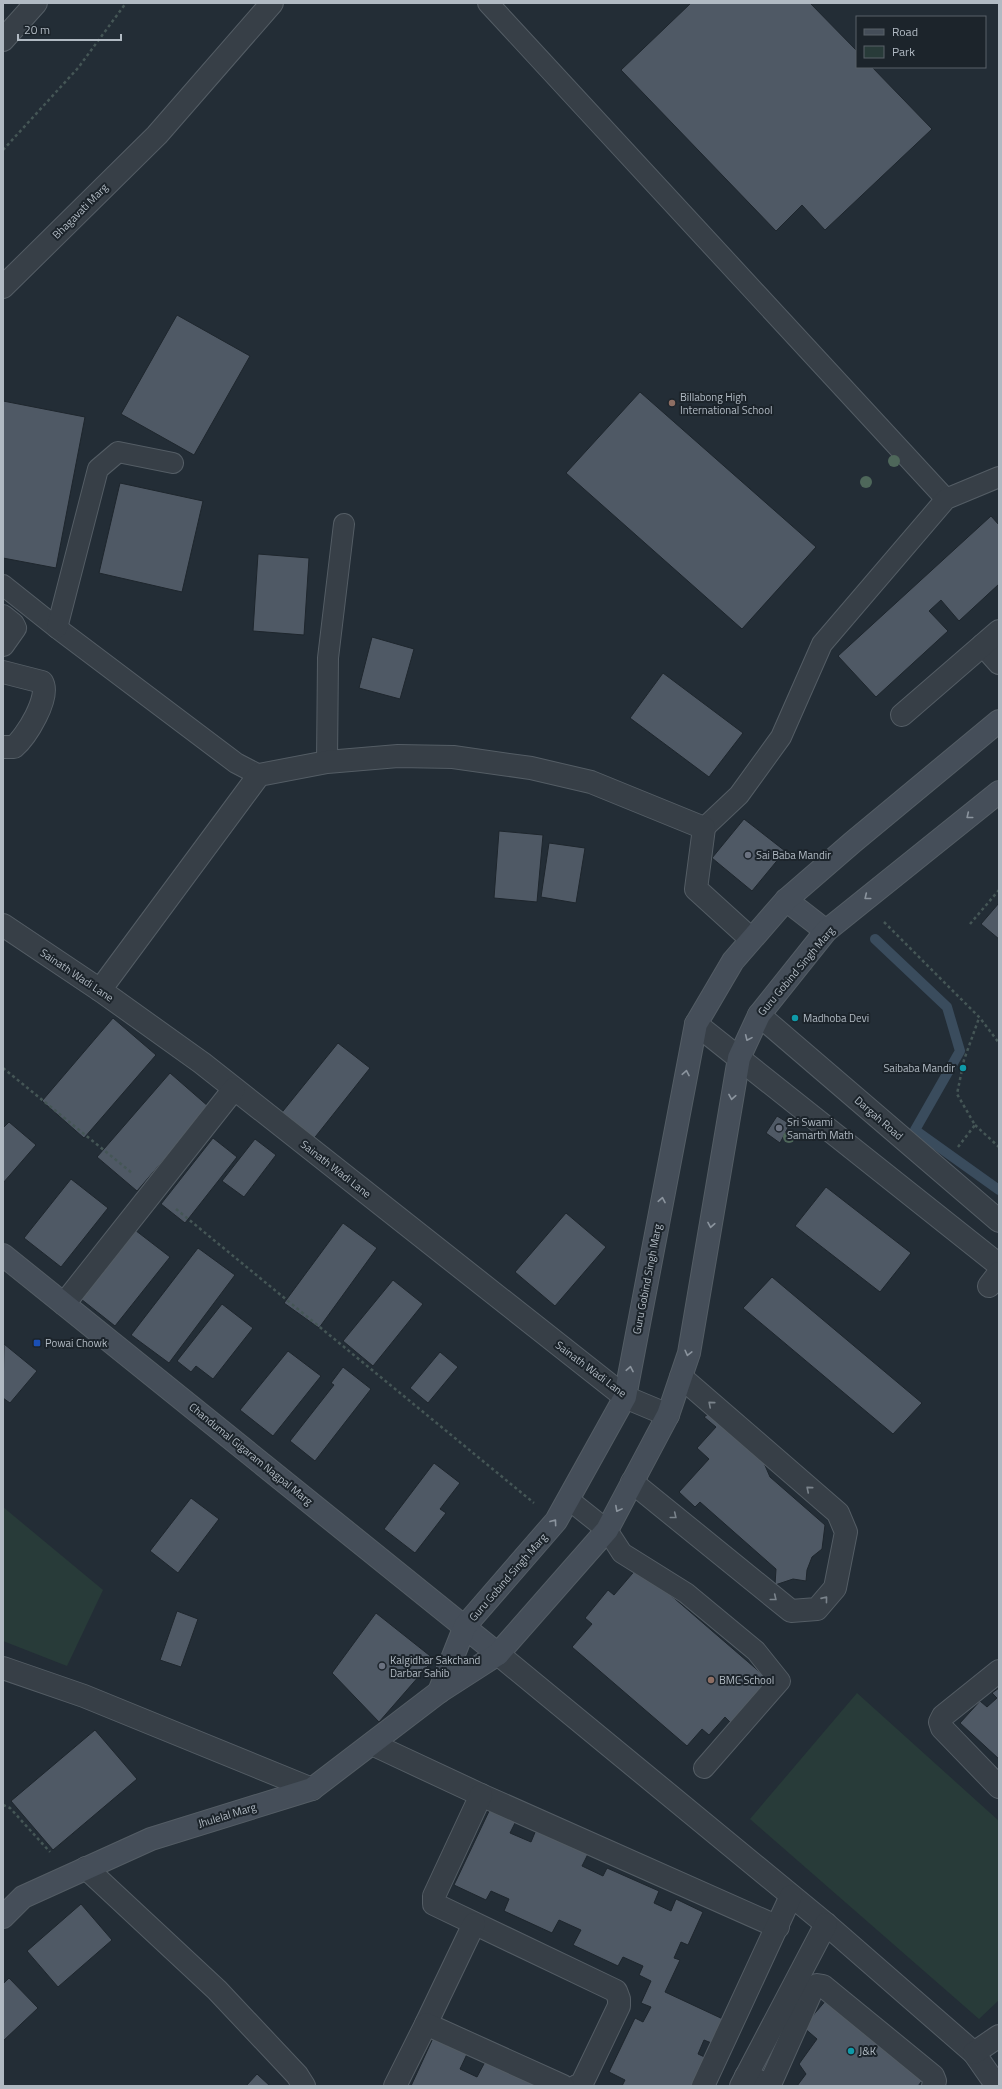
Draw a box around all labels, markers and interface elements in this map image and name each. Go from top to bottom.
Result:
scale bar [18,16,121,42]
legend [856,16,986,68]
text: 20 m [24,20,50,39]
text: Road [892,22,918,41]
text: Park [892,42,915,61]
street label: Bhagavati Marg [49,179,112,242]
place label: Billabong High International School [680,389,773,418]
marker: Billabong High International School [667,398,677,408]
one-way arrow [966,812,973,819]
place label: Sai Baba Mandir [756,847,831,863]
marker: Sai Baba Mandir [743,850,753,860]
one-way arrow [864,893,871,900]
street label: Guru Gobind Singh Marg [754,923,838,1019]
street label: Sainath Wadi Lane [37,944,117,1006]
place label: Madhoba Devi [803,1010,869,1026]
marker: Madhoba Devi [790,1013,800,1023]
one-way arrow [745,1034,753,1041]
place label: Saibaba Mandir [883,1060,955,1076]
marker: Saibaba Mandir [958,1063,968,1073]
one-way arrow [682,1070,690,1076]
street label: Dargah Road [851,1092,907,1144]
one-way arrow [729,1093,737,1100]
place label: Sri Swami Samarth Math [787,1114,854,1143]
marker: Sri Swami Samarth Math [774,1123,784,1133]
street label: Sainath Wadi Lane [297,1136,375,1202]
one-way arrow [658,1197,666,1204]
street label: Guru Gobind Singh Marg [628,1222,666,1336]
one-way arrow [707,1222,716,1228]
place label: Powai Chowk [45,1335,108,1351]
street label: Sainath Wadi Lane [552,1337,630,1401]
marker: Powai Chowk [32,1338,42,1348]
one-way arrow [685,1349,693,1356]
one-way arrow [626,1366,634,1373]
street label: Chandumal Gigaram Nagpal Marg [186,1399,316,1509]
one-way arrow [708,1401,716,1408]
one-way arrow [807,1486,814,1493]
one-way arrow [616,1505,623,1512]
one-way arrow [669,1511,676,1518]
one-way arrow [549,1520,556,1527]
street label: Guru Gobind Singh Marg [465,1529,551,1625]
one-way arrow [770,1593,777,1600]
one-way arrow [821,1597,828,1604]
place label: Kalgidhar Sakchand Darbar Sahib [390,1652,481,1681]
marker: Kalgidhar Sakchand Darbar Sahib [377,1661,387,1671]
place label: BMC School [719,1672,774,1688]
marker: BMC School [706,1675,716,1685]
street label: Jhulelal Marg [196,1798,258,1831]
place label: J&K [859,2043,877,2059]
marker: J&K [846,2046,856,2056]

